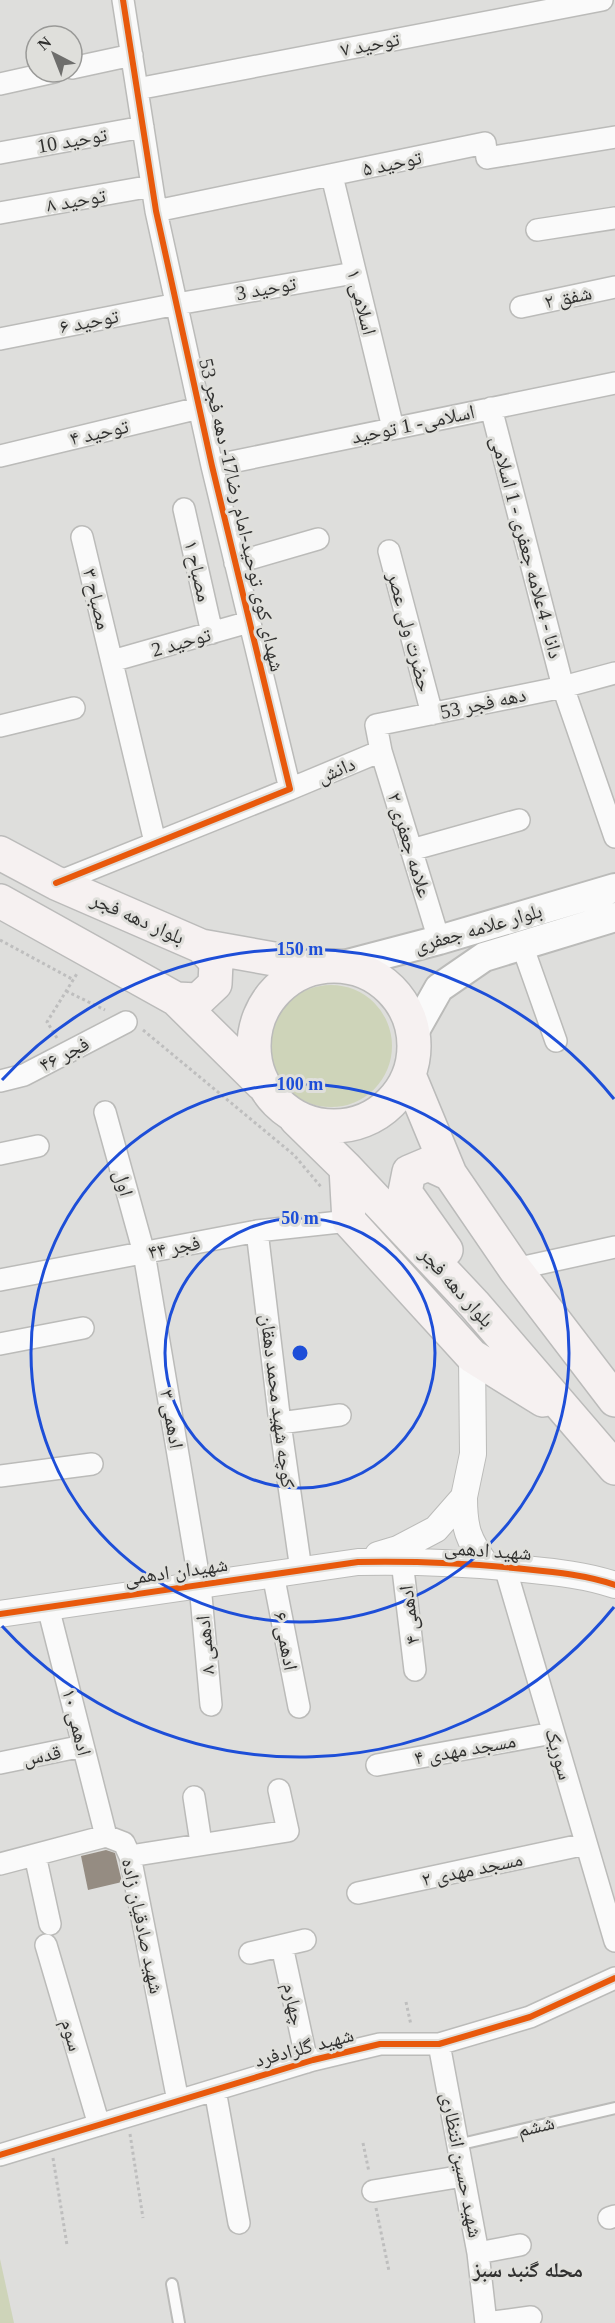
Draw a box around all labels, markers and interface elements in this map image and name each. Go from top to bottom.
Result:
north arrow [24,24,84,84]
street label: توحید ۷ [339,27,402,61]
text: N [34,33,55,53]
street label: توحید 10 [35,123,109,157]
street label: توحید ۵ [361,146,424,180]
street label: توحید ۸ [45,184,107,216]
street label: اسلامی ۱ [342,267,381,337]
street label: توحید 3 [234,272,298,304]
street label: شفق ۲ [542,281,594,314]
street label: توحید ۶ [58,304,121,338]
street label: شهدای کوی توحید-امام رضا17- دهه فجر 53 [192,356,289,674]
street label: اسلامی- 1 توحید [349,400,477,449]
street label: توحید ۴ [67,415,131,450]
street label: دانا - 4علامه جعفری - 1 اسلامی [486,433,567,661]
street label: مصباح ۱ [178,538,216,604]
street label: مصباح ۳ [77,566,115,632]
street label: حضرت ولی عصر [382,569,437,695]
street label: توحید 2 [149,623,213,661]
street label: دهه فجر 53 [438,683,528,723]
street label: دانش [314,752,359,789]
street label: علامه جعفری ۲ [383,790,436,900]
street label: بلوار دهه فجر [87,887,188,949]
street label: بلوار علامه جعفری [412,899,545,958]
text: 150 m [277,939,323,959]
street label: فجر ۴۶ [35,1032,93,1076]
text: 100 m [277,1074,323,1094]
street label: اول [109,1168,138,1199]
text: 50 m [281,1208,319,1228]
street label: فجر ۴۴ [146,1231,202,1263]
street label: بلوار دهه فجر [414,1242,498,1332]
street label: کوچه شهید محمد دهقان [255,1313,300,1489]
centre of rings [290,1343,310,1363]
street label: ادهمی ۳ [155,1388,188,1450]
street label: شهید ادهمی [443,1536,532,1565]
street label: شهیدان ادهمی [123,1553,229,1590]
street label: ادهمی ۴ [394,1584,425,1646]
street label: ادهمی ۶ [269,1610,302,1672]
street label: ادهمی ۸ [191,1614,220,1675]
street label: ادهمی ۱۰ [57,1686,96,1758]
street label: سوریک [541,1726,577,1782]
street label: مسجد مهدی ۴ [412,1729,518,1770]
street label: قدس [21,1741,63,1770]
street label: مسجد مهدی ۲ [419,1848,525,1891]
street label: شهید صادقیان زاده [117,1856,168,1996]
street label: چهارم [276,1981,309,2028]
street label: سوم [54,2016,87,2054]
street label: شهید گلزادفرد [252,2023,356,2072]
street label: شهید حسین انتظاری [436,2090,487,2240]
street label: ششم [516,2111,557,2144]
district label: محله گنبد سبز [472,2258,583,2282]

